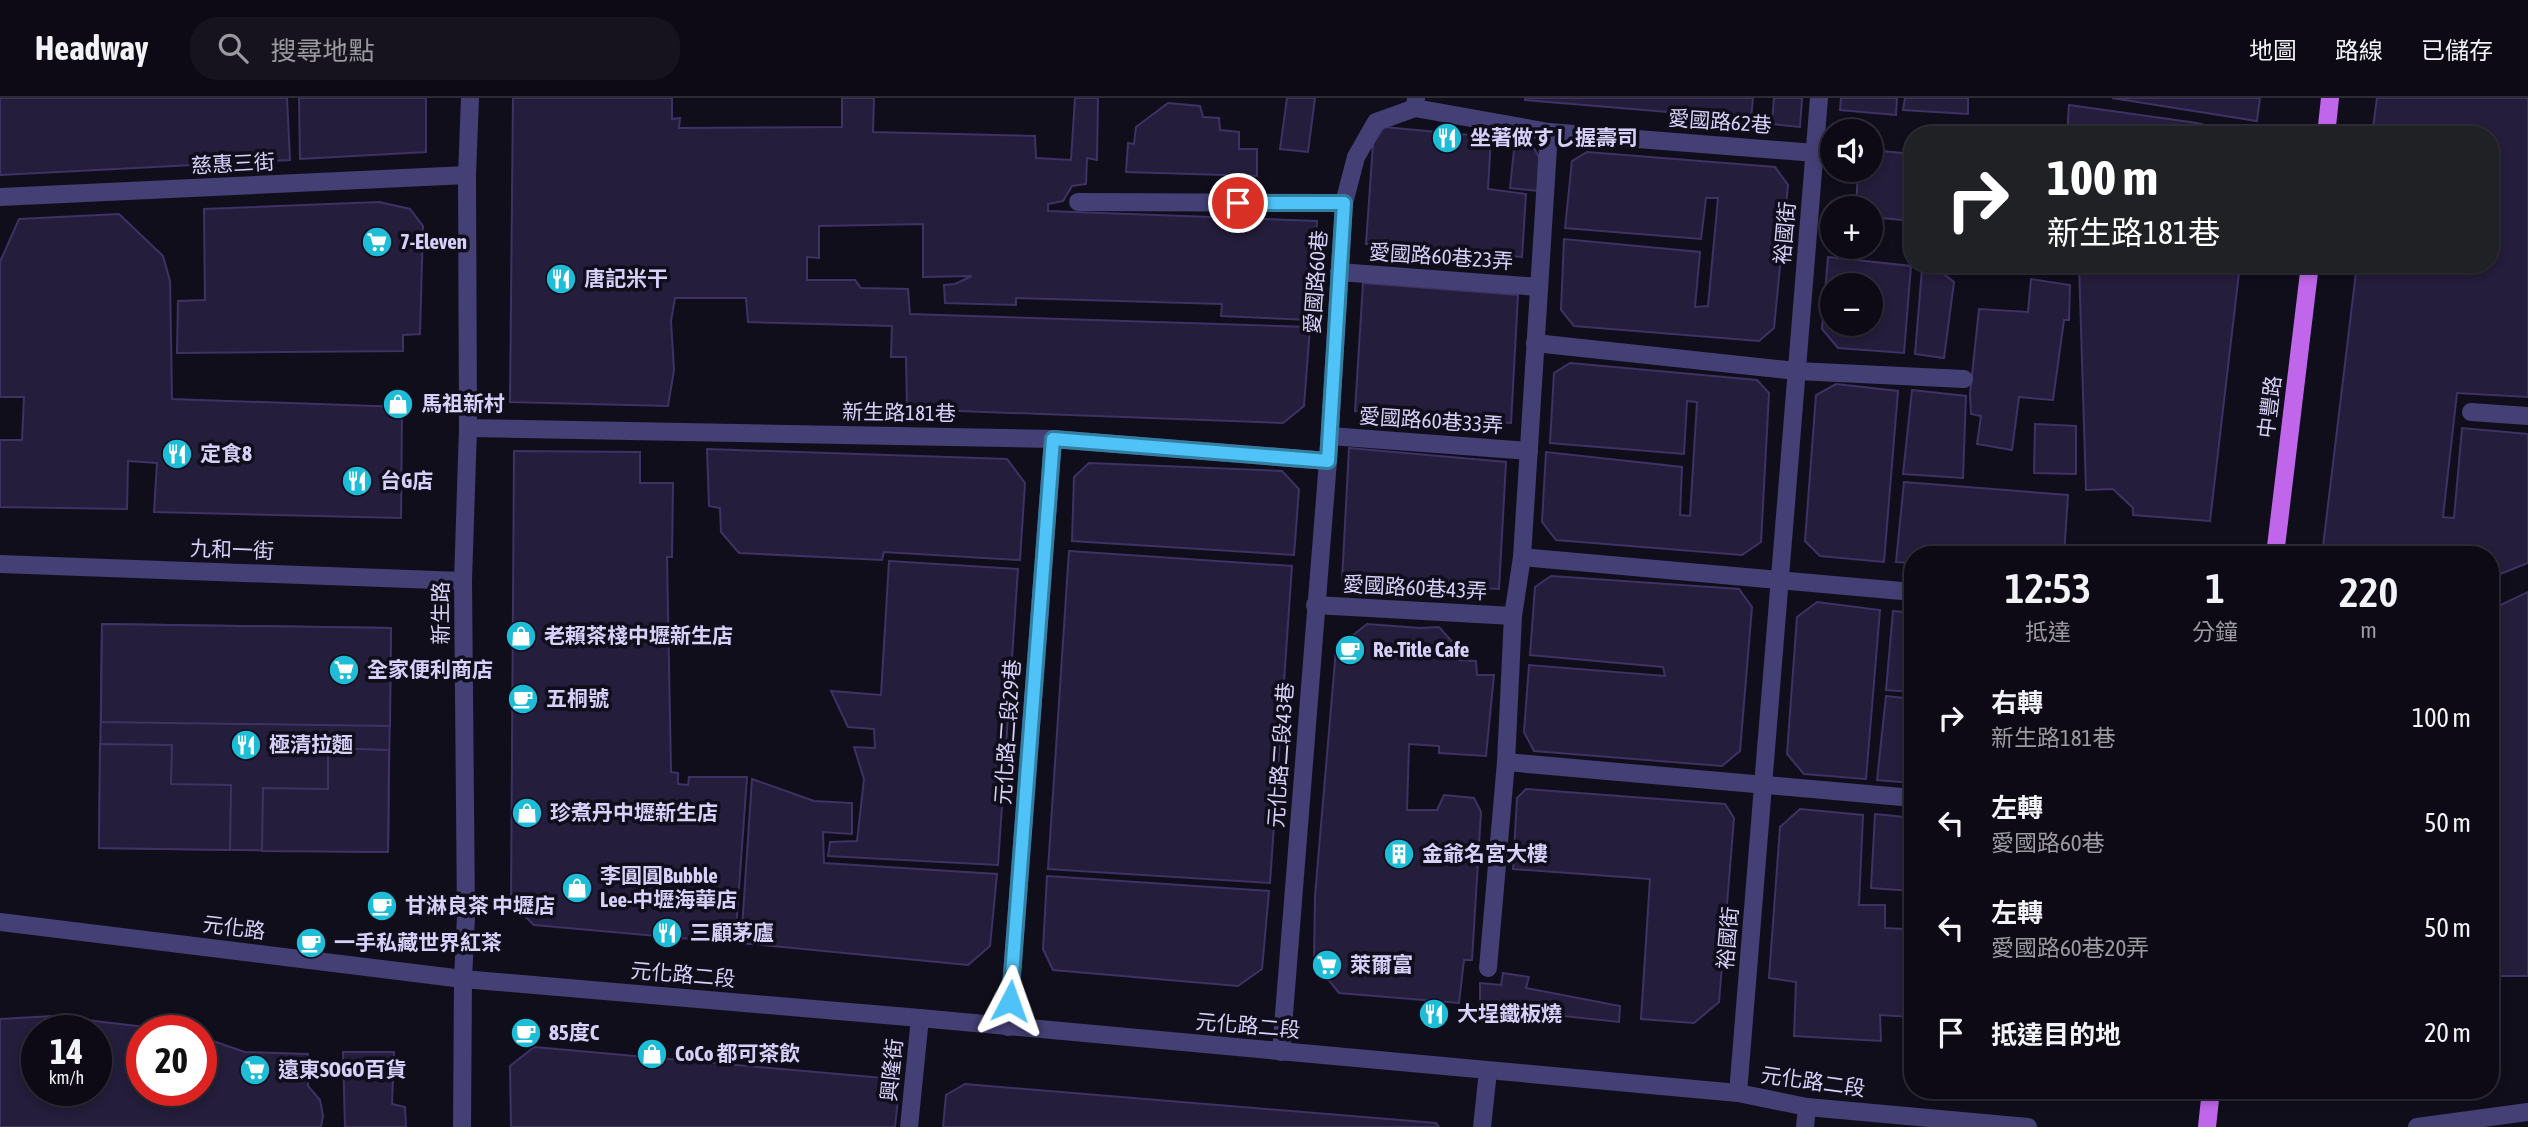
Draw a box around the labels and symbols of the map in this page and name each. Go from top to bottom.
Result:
street label: 愛國路62巷 [1667,105,1773,137]
restaurant icon: 坐著做すし握壽司 [1430,121,1464,155]
place label: 坐著做すし握壽司 [1470,125,1638,149]
street label: 慈惠三街 [190,149,276,177]
pin [1208,173,1268,233]
street label: 裕國街 [1769,200,1799,265]
supermarket icon: 7-Eleven [360,225,394,259]
place label: 7-Eleven [400,229,467,253]
street label: 愛國路60巷 [1299,229,1331,335]
street label: 愛國路60巷23弄 [1368,239,1514,273]
restaurant icon: 唐記米干 [544,262,578,296]
place label: 唐記米干 [584,266,668,290]
street label: 中豐路 [2253,374,2285,440]
shop icon: 馬祖新村 [381,387,415,421]
place label: 馬祖新村 [421,391,505,415]
street label: 新生路181巷 [842,399,956,425]
street label: 愛國路60巷33弄 [1358,403,1504,437]
restaurant icon: 定食8 [160,437,194,471]
place label: 定食8 [200,441,252,465]
restaurant icon: 台G店 [340,464,374,498]
place label: 台G店 [380,468,433,492]
street label: 九和一街 [190,536,274,562]
street label: 愛國路60巷43弄 [1342,571,1488,603]
street label: 新生路 [428,582,452,645]
shop icon: 老賴茶棧中壢新生店 [504,619,538,653]
place label: 老賴茶棧中壢新生店 [544,623,733,647]
cafe icon: Re-Title Cafe [1333,633,1367,667]
place label: Re-Title Cafe [1373,637,1469,661]
supermarket icon: 全家便利商店 [327,653,361,687]
place label: 全家便利商店 [367,657,493,681]
street label: 元化路二段29巷 [990,658,1024,805]
street label: 元化路二段43巷 [1263,681,1297,828]
cafe icon: 五桐號 [506,682,540,716]
place label: 五桐號 [546,686,609,710]
restaurant icon: 極清拉麵 [229,728,263,762]
place label: 極清拉麵 [269,732,353,756]
shop icon: 珍煮丹中壢新生店 [510,796,544,830]
place label: 珍煮丹中壢新生店 [550,800,718,824]
building icon: 金爺名宮大樓 [1382,837,1416,871]
place label: 金爺名宮大樓 [1422,841,1548,865]
place label: 李圓圓Bubble Lee-中壢海華店 [600,863,737,911]
shop icon: 李圓圓Bubble Lee-中壢海華店 [560,871,594,905]
cafe icon: 甘淋良茶 中壢店 [365,889,399,923]
place label: 甘淋良茶 中壢店 [405,893,555,917]
street label: 裕國街 [1712,905,1742,970]
street label: 元化路 [201,911,267,943]
restaurant icon: 三顧茅廬 [650,916,684,950]
place label: 三顧茅廬 [690,920,774,944]
cafe icon: 一手私藏世界紅茶 [294,926,328,960]
place label: 一手私藏世界紅茶 [334,930,502,954]
supermarket icon: 萊爾富 [1310,948,1344,982]
place label: 萊爾富 [1350,952,1413,976]
street label: 元化路二段 [630,957,736,991]
position arrow [973,964,1047,1038]
restaurant icon: 大埕鐵板燒 [1417,997,1451,1031]
place label: 大埕鐵板燒 [1457,1001,1562,1025]
street label: 元化路二段 [1195,1008,1301,1042]
speed limit sign: 20 [126,1015,217,1106]
cafe icon: 85度C [509,1016,543,1050]
place label: 85度C [549,1020,600,1044]
shop icon: CoCo 都可茶飲 [635,1037,669,1071]
street label: 興隆街 [876,1037,906,1102]
place label: CoCo 都可茶飲 [675,1041,801,1065]
supermarket icon: 遠東SOGO百貨 [238,1053,272,1087]
place label: 遠東SOGO百貨 [278,1057,406,1081]
street label: 元化路二段 [1759,1062,1867,1100]

